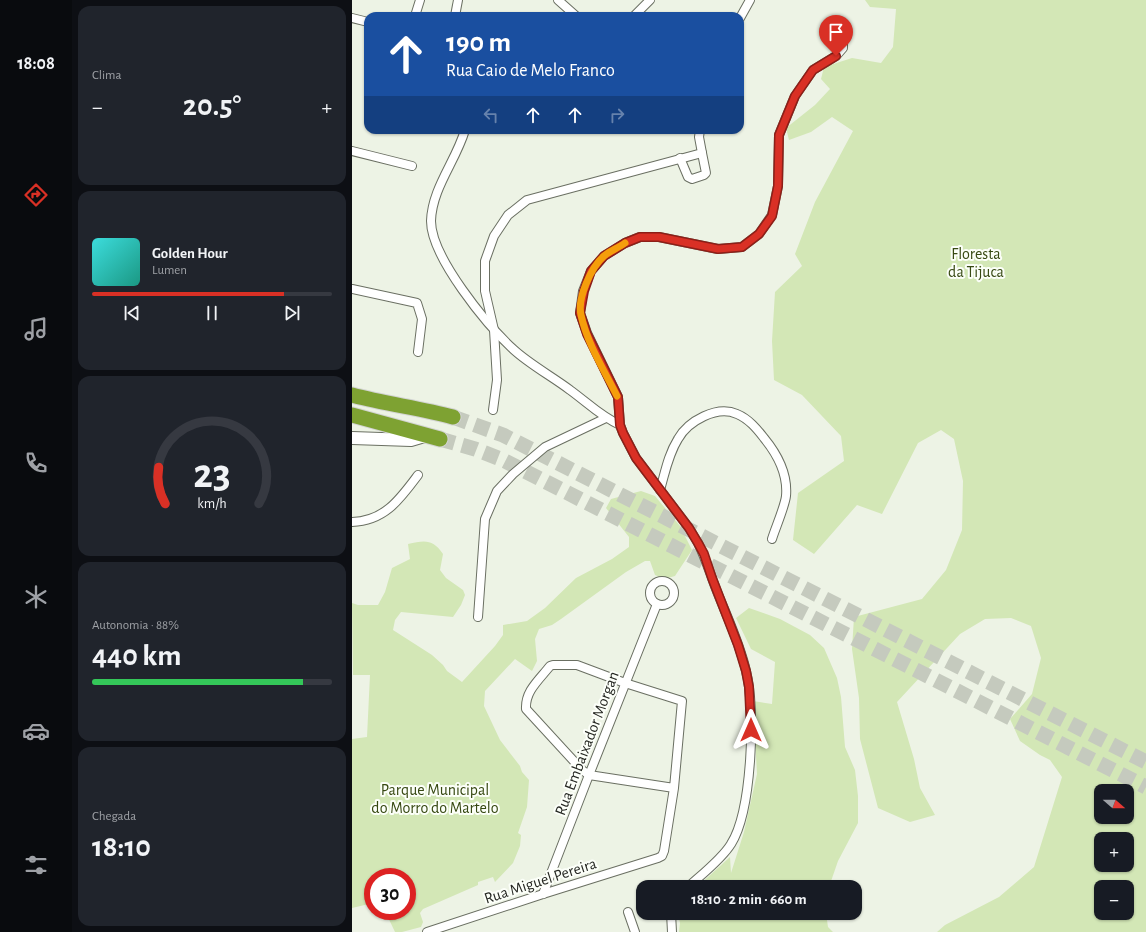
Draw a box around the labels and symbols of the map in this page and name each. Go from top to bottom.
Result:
pin [819,15,853,56]
park label: Floresta da Tijuca [948,246,1004,281]
street label: Rua Embaixador Morgan [552,669,622,817]
position arrow [730,709,772,751]
park label: Parque Municipal do Morro do Martelo [371,782,499,816]
north arrow [1094,784,1134,824]
street label: Rua Miguel Pereira [482,855,598,907]
speed limit sign: 30 [364,868,416,920]

